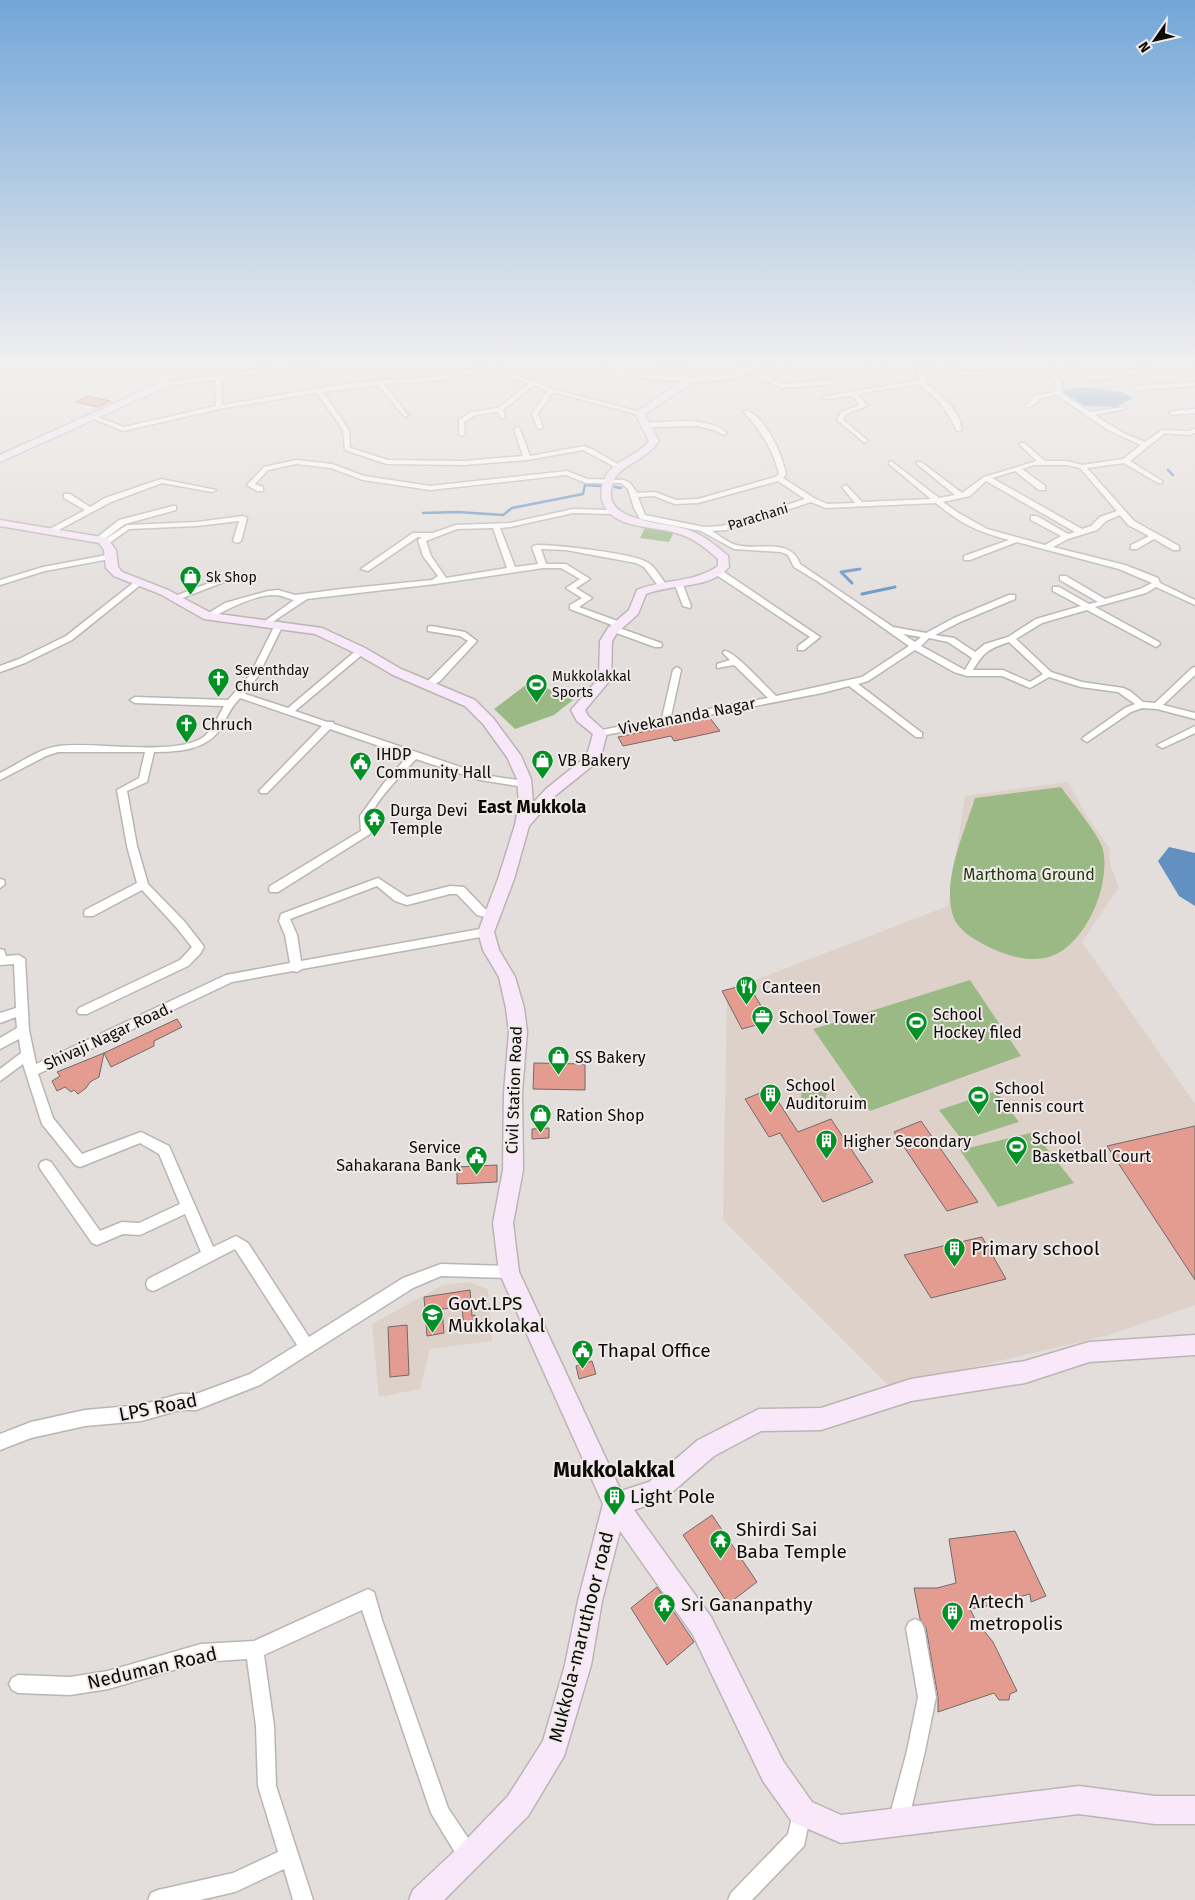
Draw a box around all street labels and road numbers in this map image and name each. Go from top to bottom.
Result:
street label: Parachani [726,500,790,534]
street label: Vivekananda Nagar [617,693,758,739]
street label: Shivaji Nagar Road. [41,998,175,1074]
street label: Civil Station Road [502,1026,526,1154]
street label: LPS Road [117,1388,199,1426]
street label: Mukkola-maruthoor road [544,1529,618,1745]
street label: Neduman Road [85,1642,219,1694]

